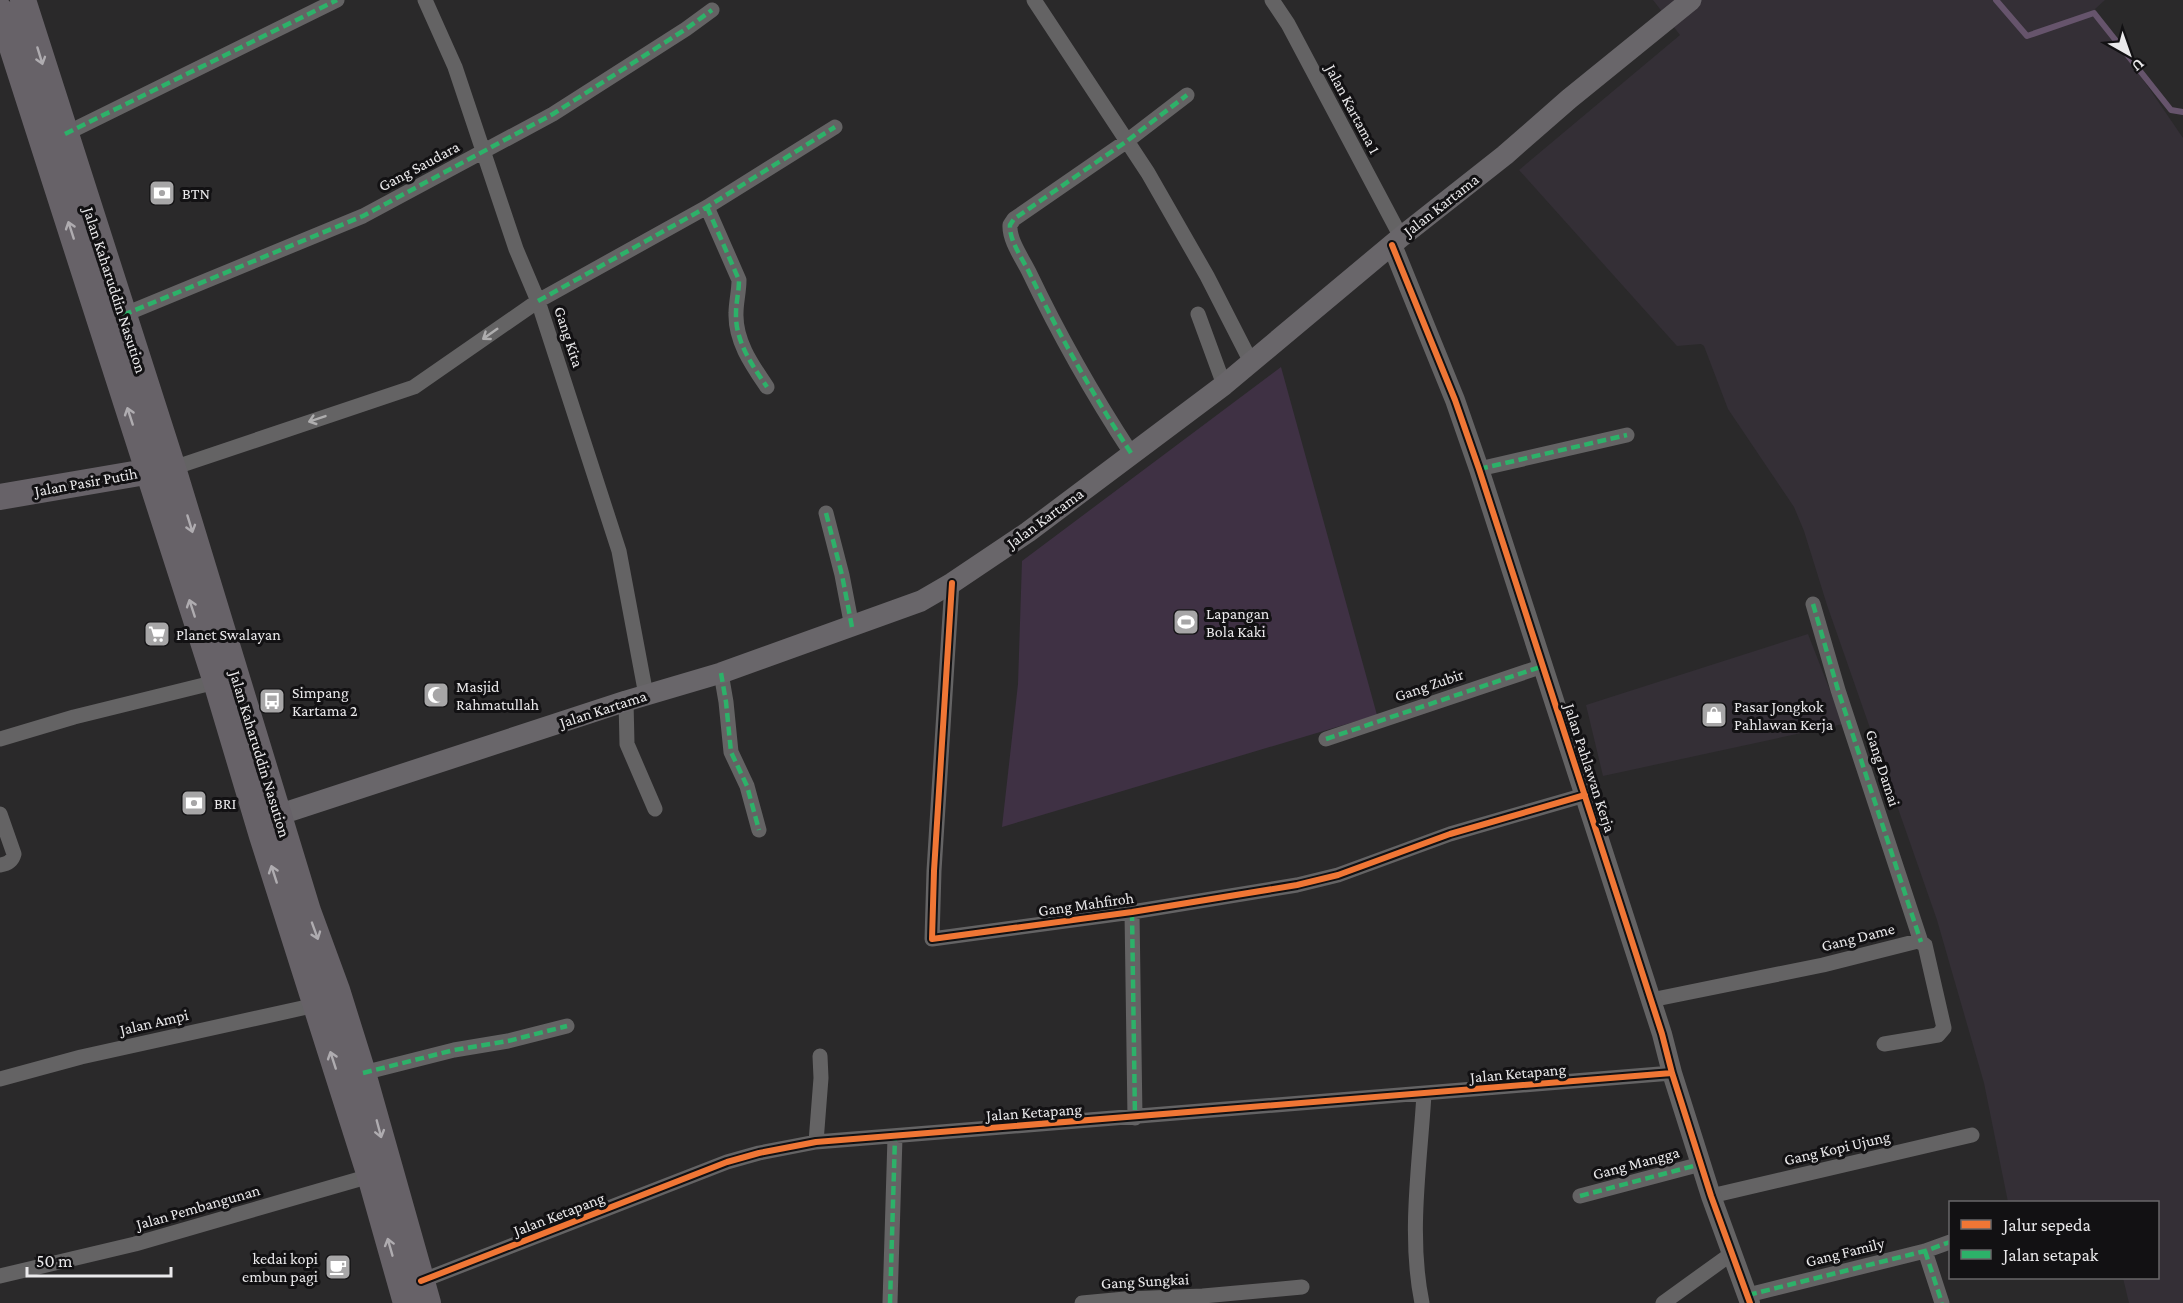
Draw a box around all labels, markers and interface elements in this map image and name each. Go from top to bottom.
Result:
north arrow [2099,24,2159,84]
one-way arrow [36,46,47,65]
text: U [2129,55,2148,75]
street label: Jalan Kartama 1 [1321,60,1384,157]
street label: Gang Saudara [376,137,463,195]
street label: Jalan Kartama [1399,170,1483,242]
bank icon: BTN [147,178,177,208]
place label: BTN [182,185,210,202]
street label: Jalan Kaharuddin Nasution [79,203,150,376]
one-way arrow [65,221,76,240]
street label: Gang Kita [550,304,587,370]
one-way arrow [483,328,499,340]
one-way arrow [124,407,135,426]
one-way arrow [308,415,327,426]
street label: Jalan Pasir Putih [31,465,139,501]
street label: Jalan Kartama [1002,484,1088,553]
one-way arrow [185,514,196,533]
one-way arrow [186,599,197,618]
place label: Lapangan Bola Kaki [1206,605,1270,640]
sports icon: Lapangan Bola Kaki [1171,607,1201,637]
supermarket icon: Planet Swalayan [142,619,172,649]
place label: Planet Swalayan [176,626,281,644]
street label: Gang Zubir [1392,665,1466,706]
street label: Jalan Kaharuddin Nasution [225,667,294,840]
place label: Masjid Rahmatullah [456,678,540,713]
mosque icon: Masjid Rahmatullah [421,680,451,710]
place label: Simpang Kartama 2 [292,684,358,719]
bus stop icon: Simpang Kartama 2 [257,686,287,716]
street label: Jalan Kartama [556,687,649,733]
place label: Pasar Jongkok Pahlawan Kerja [1734,698,1834,734]
street label: Jalan Pahlawan Kerja [1560,700,1619,835]
shop icon: Pasar Jongkok Pahlawan Kerja [1699,700,1729,730]
street label: Gang Damai [1862,728,1903,809]
bank icon: BRI [179,788,209,818]
place label: BRI [214,795,237,812]
one-way arrow [268,865,279,884]
street label: Gang Mahfiroh [1037,889,1136,920]
street label: Gang Dame [1820,920,1897,955]
one-way arrow [311,921,322,940]
street label: Jalan Ampi [116,1006,190,1040]
one-way arrow [327,1051,338,1070]
street label: Jalan Ketapang [1467,1060,1567,1087]
street label: Jalan Ketapang [983,1100,1083,1125]
one-way arrow [373,1120,385,1139]
street label: Gang Kopi Ujung [1782,1127,1892,1169]
street label: Gang Mangga [1591,1143,1682,1184]
street label: Jalan Pembangunan [132,1181,263,1234]
street label: Jalan Ketapang [509,1189,608,1241]
legend [1949,1201,2159,1279]
text: Jalur sepeda [2001,1215,2091,1235]
street label: Gang Family [1804,1234,1887,1271]
one-way arrow [384,1238,395,1257]
scale bar [27,1240,171,1278]
text: Jalan setapak [2001,1245,2099,1265]
place label: kedai kopi embun pagi [242,1250,318,1286]
text: 50 m [36,1251,73,1271]
cafe icon: kedai kopi embun pagi [323,1252,353,1282]
street label: Gang Sungkai [1100,1270,1190,1293]

